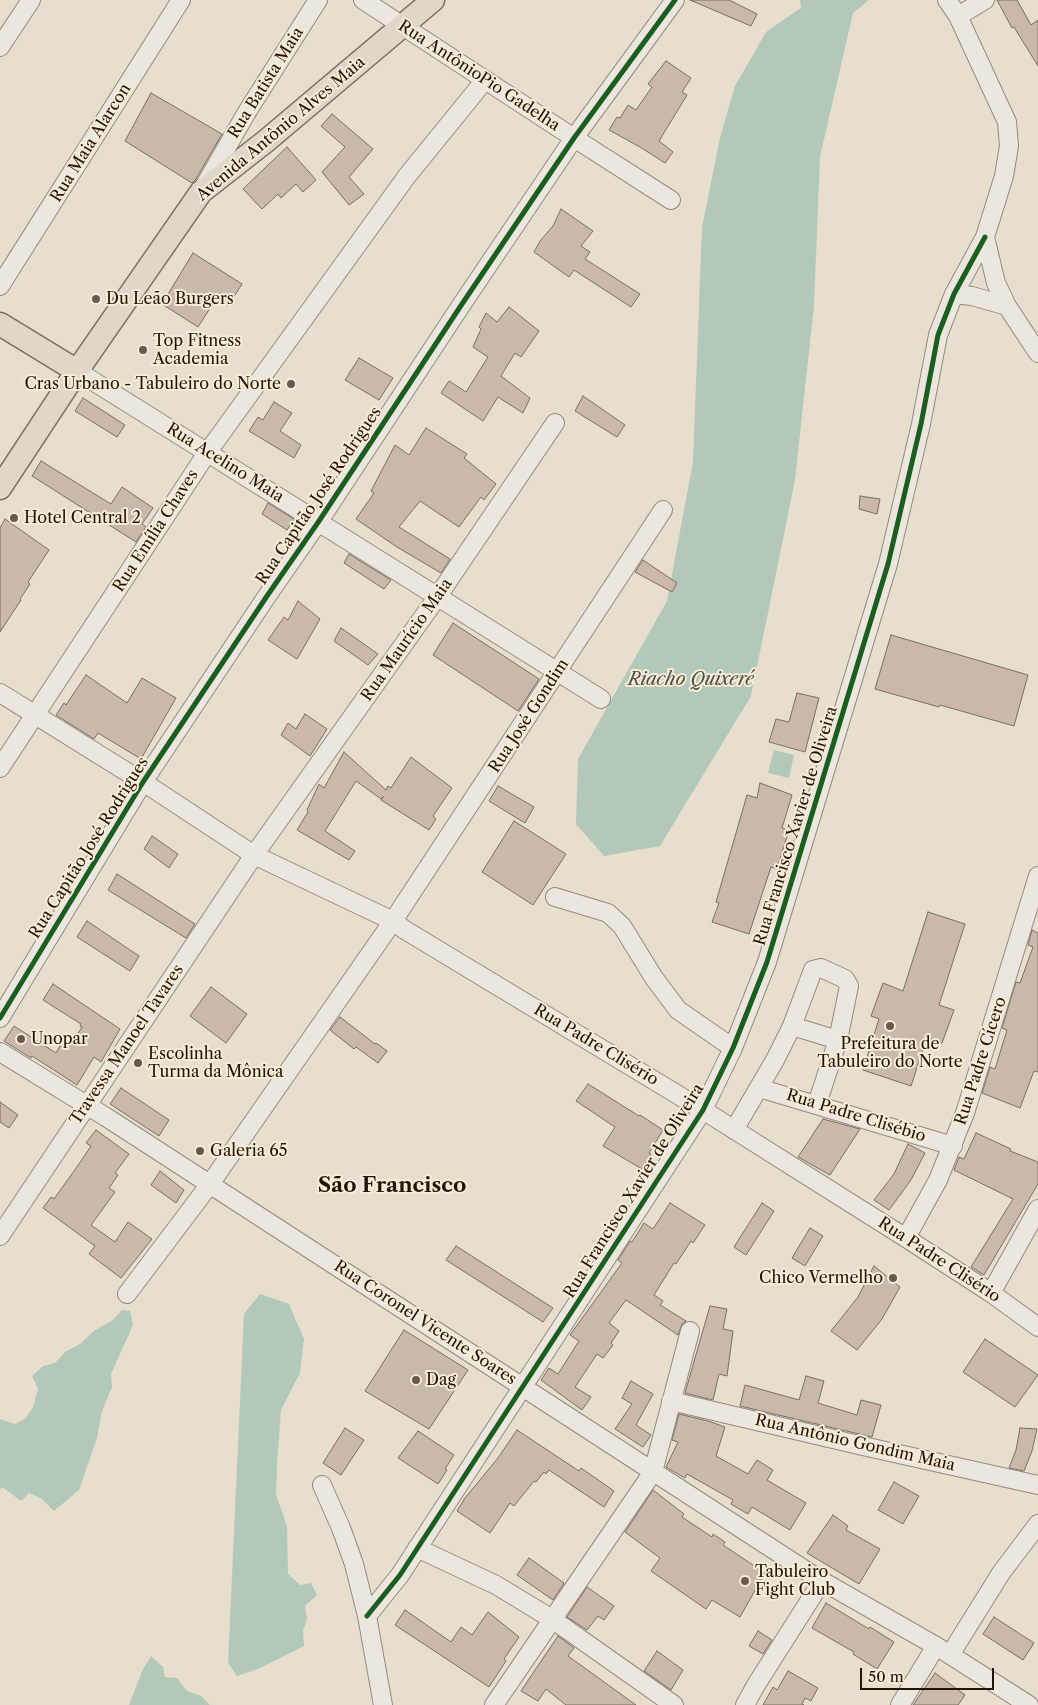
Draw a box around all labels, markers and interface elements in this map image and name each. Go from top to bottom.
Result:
street label: Rua AntônioPio Gadelha [395,17,563,135]
street label: Rua Batista Maia [224,24,308,142]
street label: Avenida Antônio Alves Maia [193,53,369,205]
street label: Rua Maia Alarcon [47,80,135,206]
place label: Du Leão Burgers [106,289,234,309]
marker: Du Leão Burgers [90,293,102,305]
place label: Top Fitness Academia [153,331,241,369]
marker: Top Fitness Academia [137,344,149,356]
place label: Cras Urbano - Tabuleiro do Norte [25,374,281,394]
marker: Cras Urbano - Tabuleiro do Norte [285,378,297,390]
street label: Rua Capitão José Rodrigues [252,403,386,589]
street label: Rua Acelino Maia [163,419,287,507]
street label: Rua Emília Chaves [109,466,203,596]
place label: Hotel Central 2 [24,508,141,528]
marker: Hotel Central 2 [8,512,20,524]
street label: Rua Maurício Maia [357,575,457,705]
street label: Rua José Gondim [485,655,573,777]
water label: Riacho Quixeré [628,669,754,691]
street label: Rua Francisco Xavier de Oliveira [750,704,842,948]
street label: Rua Capitão José Rodrigues [25,754,153,942]
street label: Travessa Manoel Tavares [66,961,188,1129]
street label: Rua Padre Cícero [951,995,1011,1127]
street label: Rua Padre Clisério [530,1000,662,1090]
marker: Prefeitura de Tabuleiro do Norte [884,1020,896,1032]
place label: Unopar [31,1029,88,1049]
marker: Unopar [15,1033,27,1045]
place label: Prefeitura de Tabuleiro do Norte [817,1034,963,1072]
place label: Escolinha Turma da Mônica [148,1044,283,1082]
marker: Escolinha Turma da Mônica [132,1057,144,1069]
street label: Rua Francisco Xavier de Oliveira [560,1080,708,1302]
street label: Rua Padre Clisébio [784,1086,928,1146]
place label: Galeria 65 [210,1141,287,1161]
marker: Galeria 65 [194,1145,206,1157]
district label: São Francisco [318,1173,466,1199]
street label: Rua Padre Clisério [874,1213,1004,1307]
street label: Rua Coronel Vicente Soares [330,1257,520,1389]
place label: Chico Vermelho [759,1268,883,1288]
marker: Chico Vermelho [887,1272,899,1284]
place label: Dag [426,1370,456,1390]
marker: Dag [410,1374,422,1386]
street label: Rua Antônio Gondim Maia [753,1411,957,1475]
place label: Tabuleiro Fight Club [755,1562,835,1600]
marker: Tabuleiro Fight Club [739,1575,751,1587]
scale bar [863,1658,997,1690]
text: 50 m [868,1667,904,1686]

